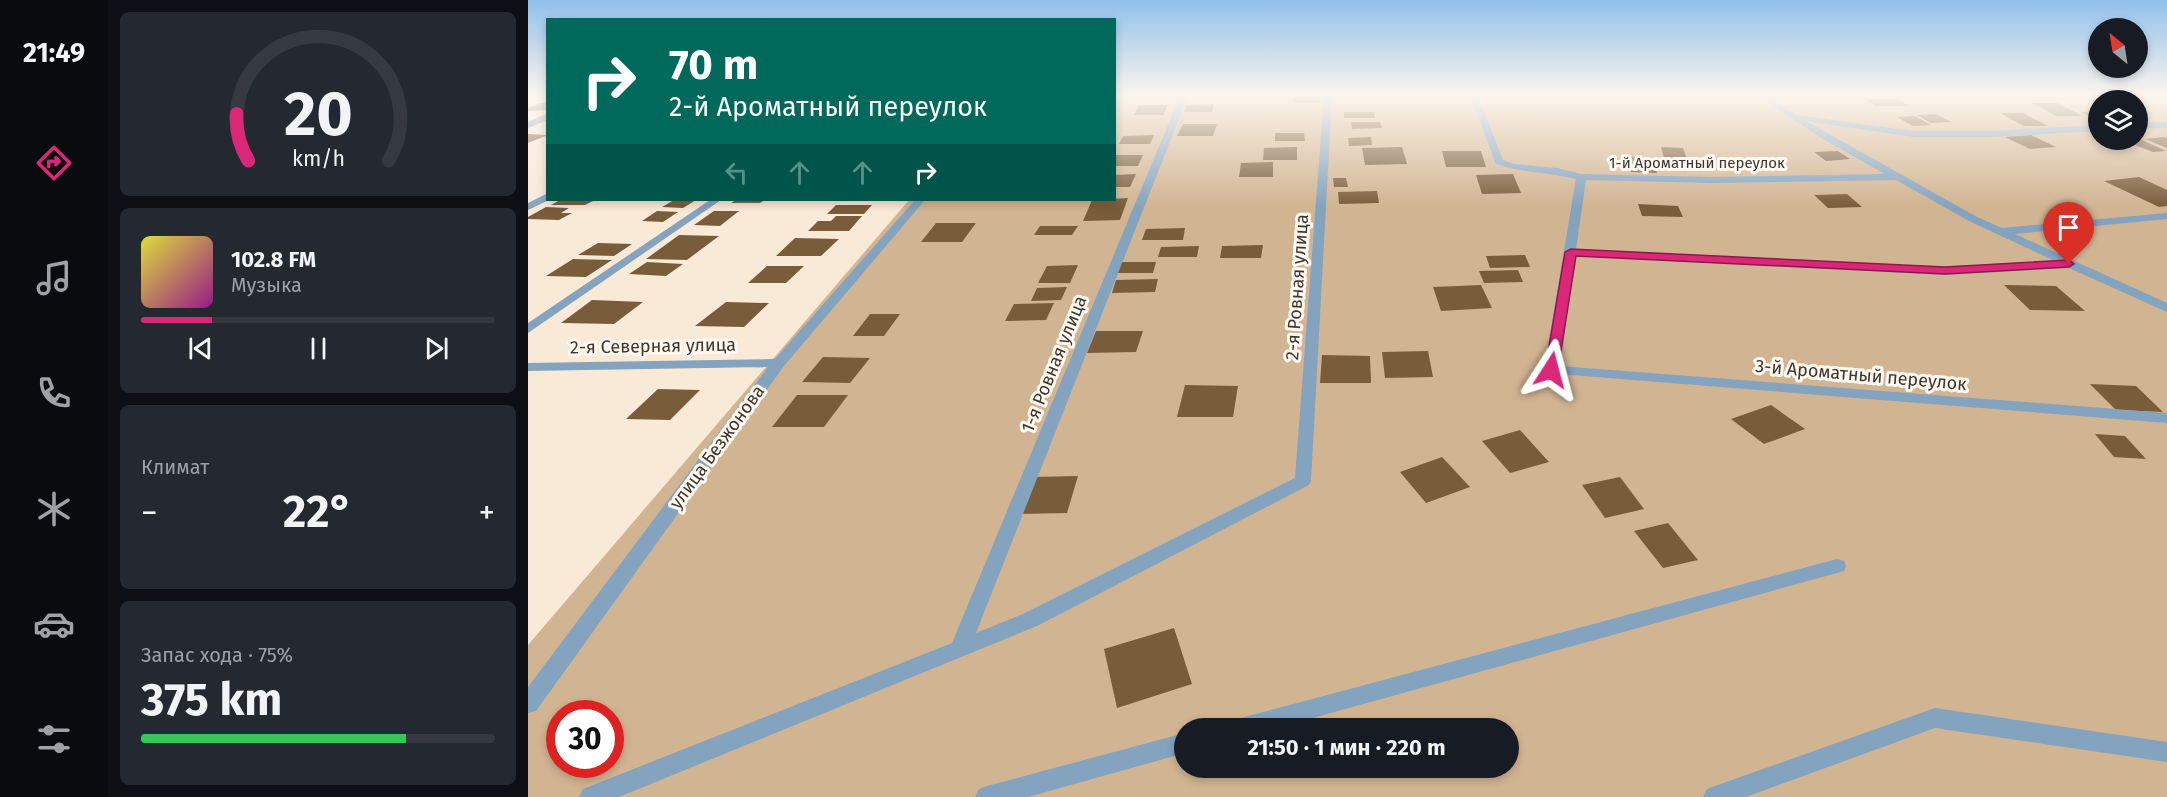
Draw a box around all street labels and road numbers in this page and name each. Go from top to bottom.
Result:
street label: 1-й Ароматный переулок [1609,154,1785,172]
street label: 2-я Ровная улица [1281,213,1313,361]
street label: 1-я Ровная улица [1017,292,1091,436]
street label: 2-я Северная улица [570,334,736,358]
street label: 3-й Ароматный переулок [1754,355,1968,395]
street label: улица Безжонова [665,381,769,513]

